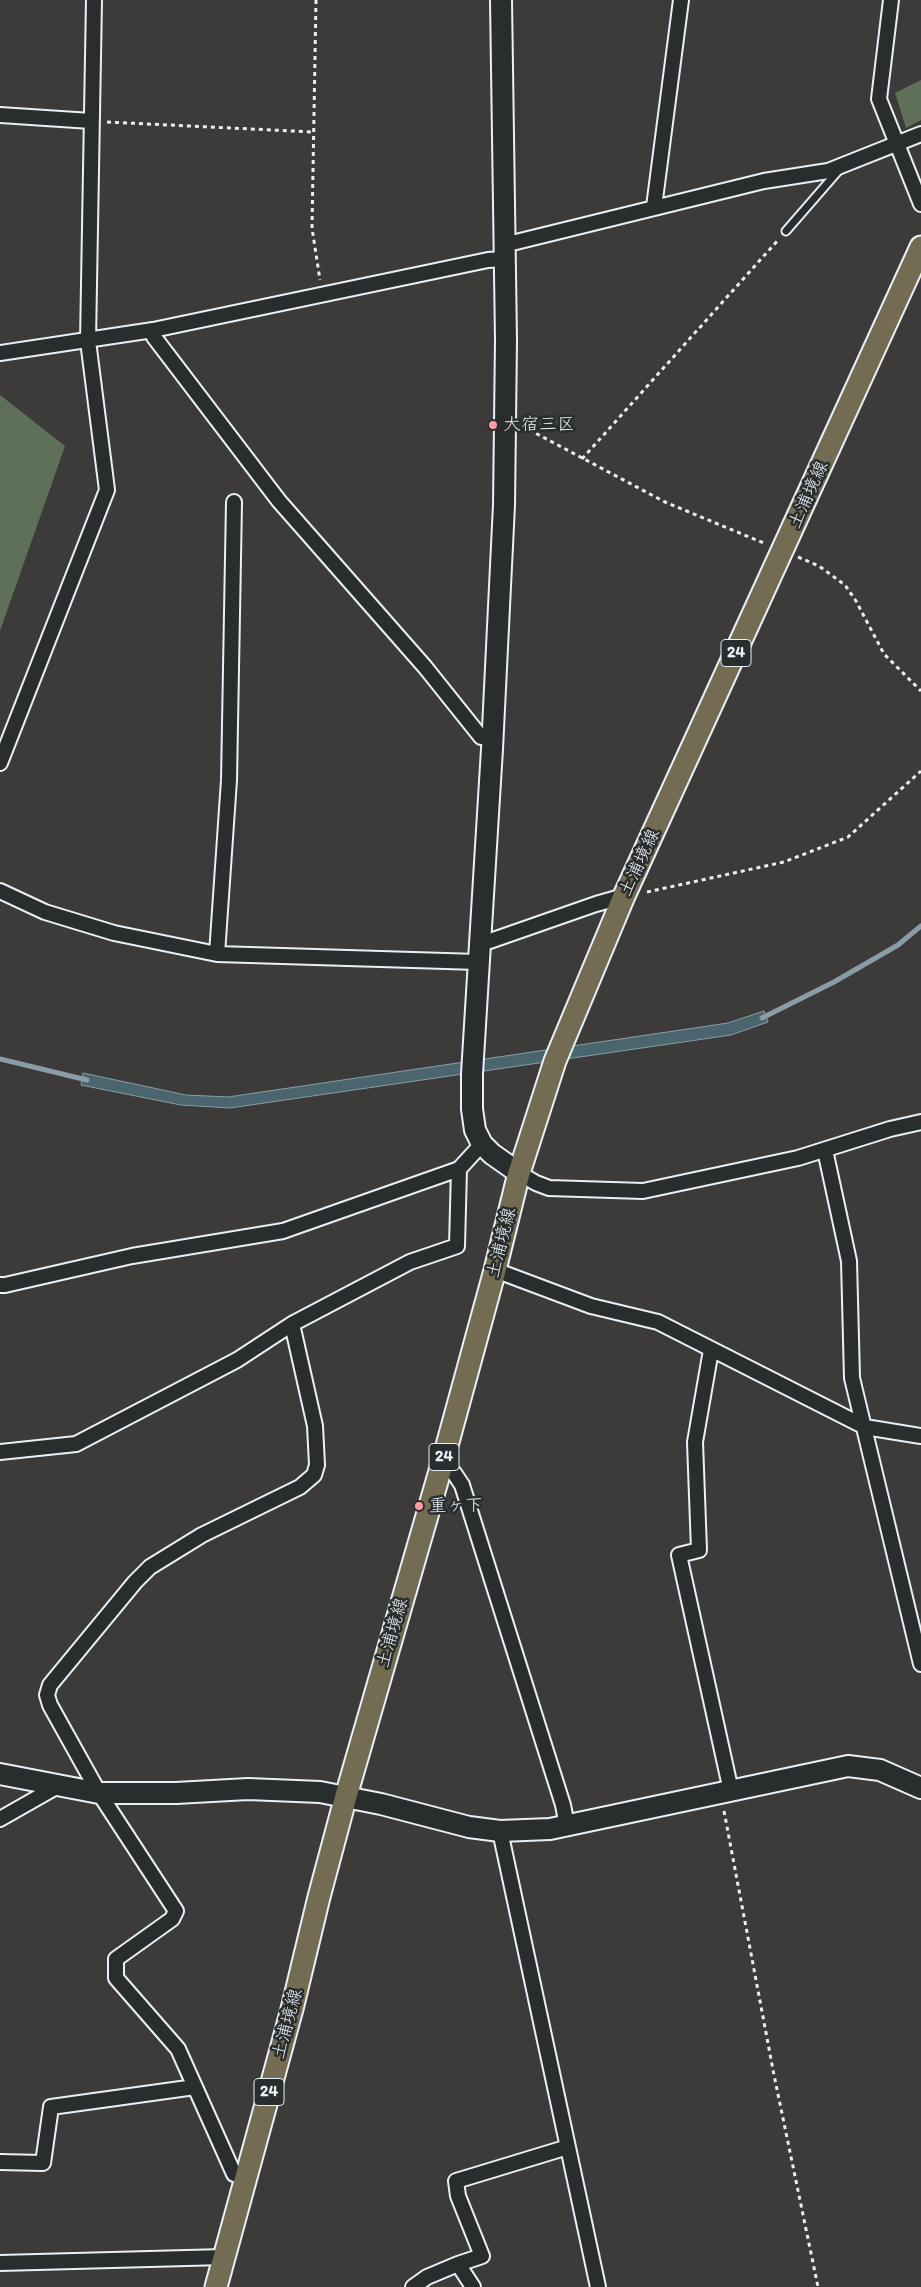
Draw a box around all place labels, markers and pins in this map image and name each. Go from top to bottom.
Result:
place label: 大宿三区 [503,414,575,436]
marker: 大宿三区 [487,419,499,431]
place label: 重ヶ下 [429,1495,483,1517]
marker: 重ヶ下 [413,1500,425,1512]

